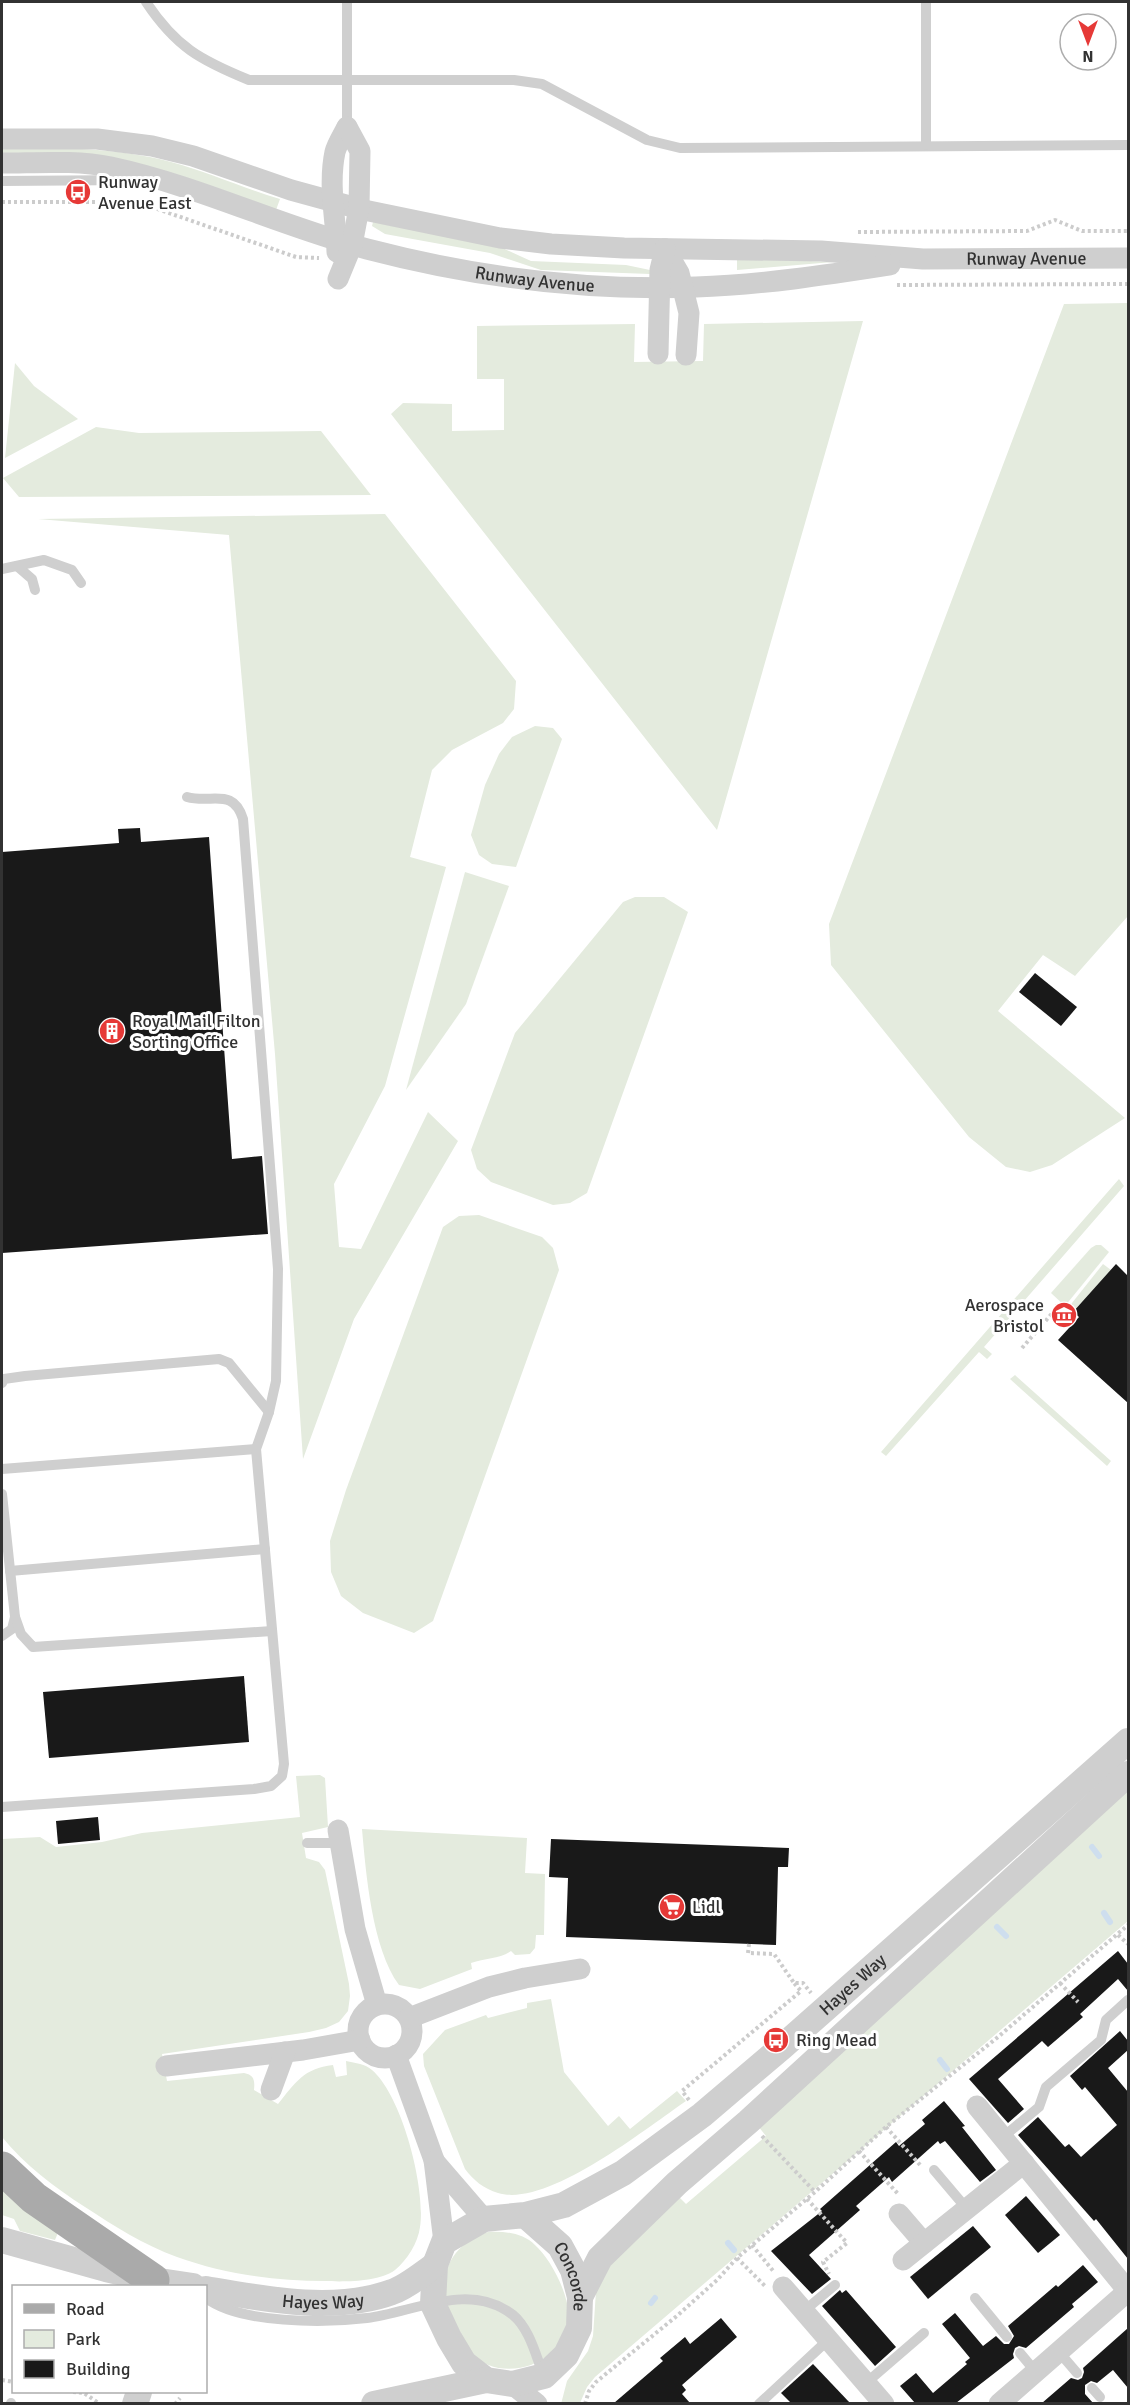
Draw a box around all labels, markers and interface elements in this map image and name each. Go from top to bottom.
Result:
north arrow [1058,12,1118,72]
text: N [1082,46,1094,66]
place label: Runway Avenue East [98,171,192,214]
bus stop icon: Runway Avenue East [63,177,93,207]
street label: Runway Avenue [966,247,1086,270]
street label: Runway Avenue [473,261,595,297]
place label: Royal Mail Filton Sorting Office [132,1010,261,1053]
building icon: Royal Mail Filton Sorting Office [97,1016,127,1046]
place label: Aerospace Bristol [965,1294,1044,1337]
museum icon: Aerospace Bristol [1049,1300,1079,1330]
supermarket icon: Lidl [657,1892,687,1922]
place label: Lidl [692,1896,721,1918]
street label: Hayes Way [815,1949,891,2020]
bus stop icon: Ring Mead [761,2025,791,2055]
place label: Ring Mead [796,2029,877,2051]
street label: Concorde [549,2238,591,2312]
legend [12,2285,207,2393]
street label: Hayes Way [281,2289,366,2314]
text: Road [66,2298,105,2320]
text: Park [66,2328,101,2350]
text: Building [66,2358,130,2380]

